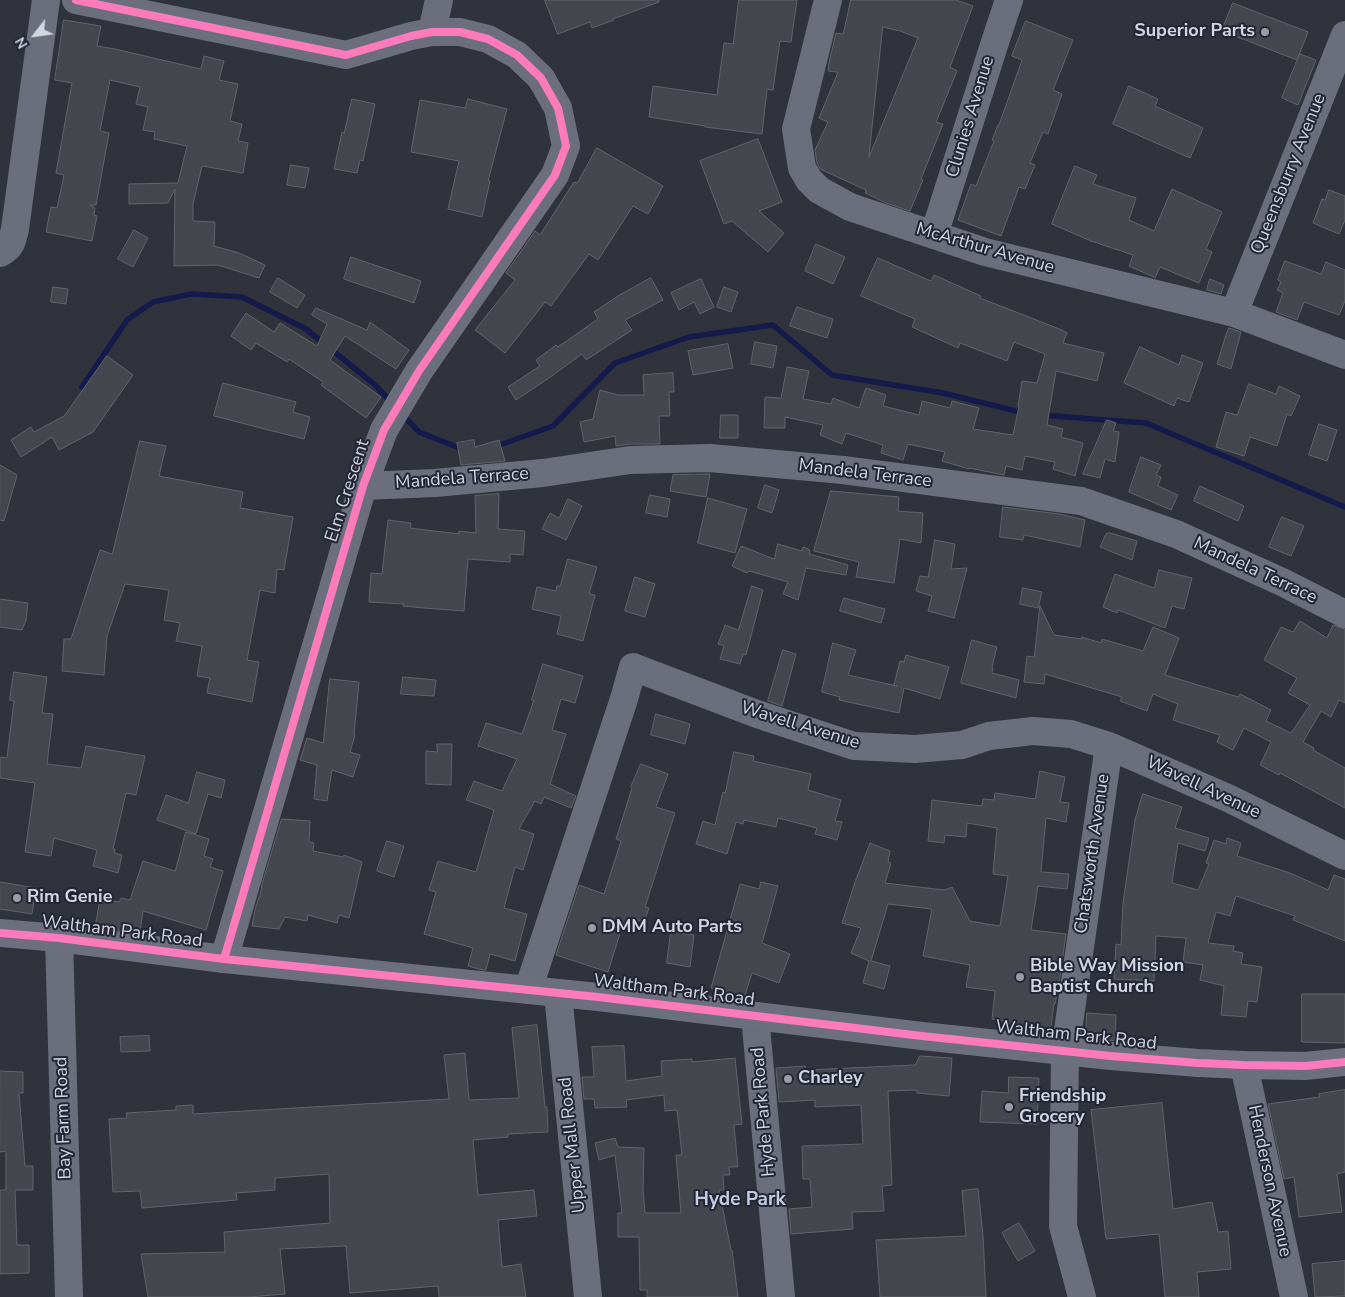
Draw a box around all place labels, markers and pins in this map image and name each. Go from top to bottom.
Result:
place label: Superior Parts [1134,21,1255,43]
marker: Superior Parts [1259,26,1271,38]
place label: Rim Genie [27,887,112,909]
marker: Rim Genie [11,892,23,904]
place label: DMM Auto Parts [602,917,742,939]
marker: DMM Auto Parts [586,922,598,934]
place label: Bible Way Mission Baptist Church [1030,956,1184,999]
marker: Bible Way Mission Baptist Church [1014,971,1026,983]
place label: Charley [798,1068,862,1090]
marker: Charley [782,1073,794,1085]
place label: Friendship Grocery [1019,1086,1106,1128]
marker: Friendship Grocery [1003,1101,1015,1113]

